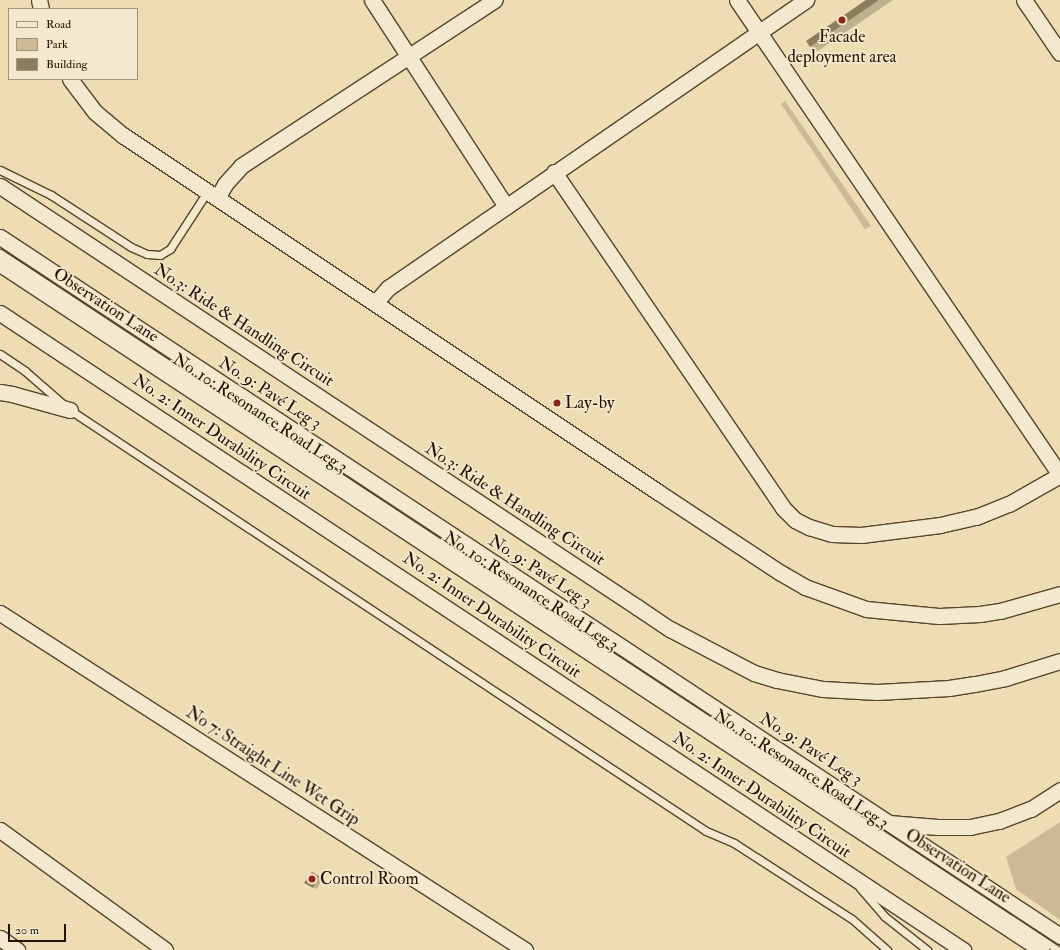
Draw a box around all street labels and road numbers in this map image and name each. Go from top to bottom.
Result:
street label: No.3: Ride & Handling Circuit [150,259,338,391]
street label: Observation Lane [49,263,163,347]
street label: No. 10: Resonance Road Leg 3 [169,349,351,477]
street label: No. 9: Pavé Leg 3 [215,352,325,434]
street label: No. 2: Inner Durability Circuit [129,370,315,504]
street label: No.3: Ride & Handling Circuit [421,438,609,570]
street label: No. 10: Resonance Road Leg 3 [440,527,622,655]
street label: No. 9: Pavé Leg 3 [485,530,595,612]
street label: No. 2: Inner Durability Circuit [399,548,585,682]
street label: No 7: Straight Line Wet Grip [182,702,364,830]
street label: No. 10: Resonance Road Leg 3 [710,705,892,833]
street label: No. 9: Pavé Leg 3 [756,708,866,790]
street label: No. 2: Inner Durability Circuit [669,728,855,862]
street label: Observation Lane [901,824,1015,908]

